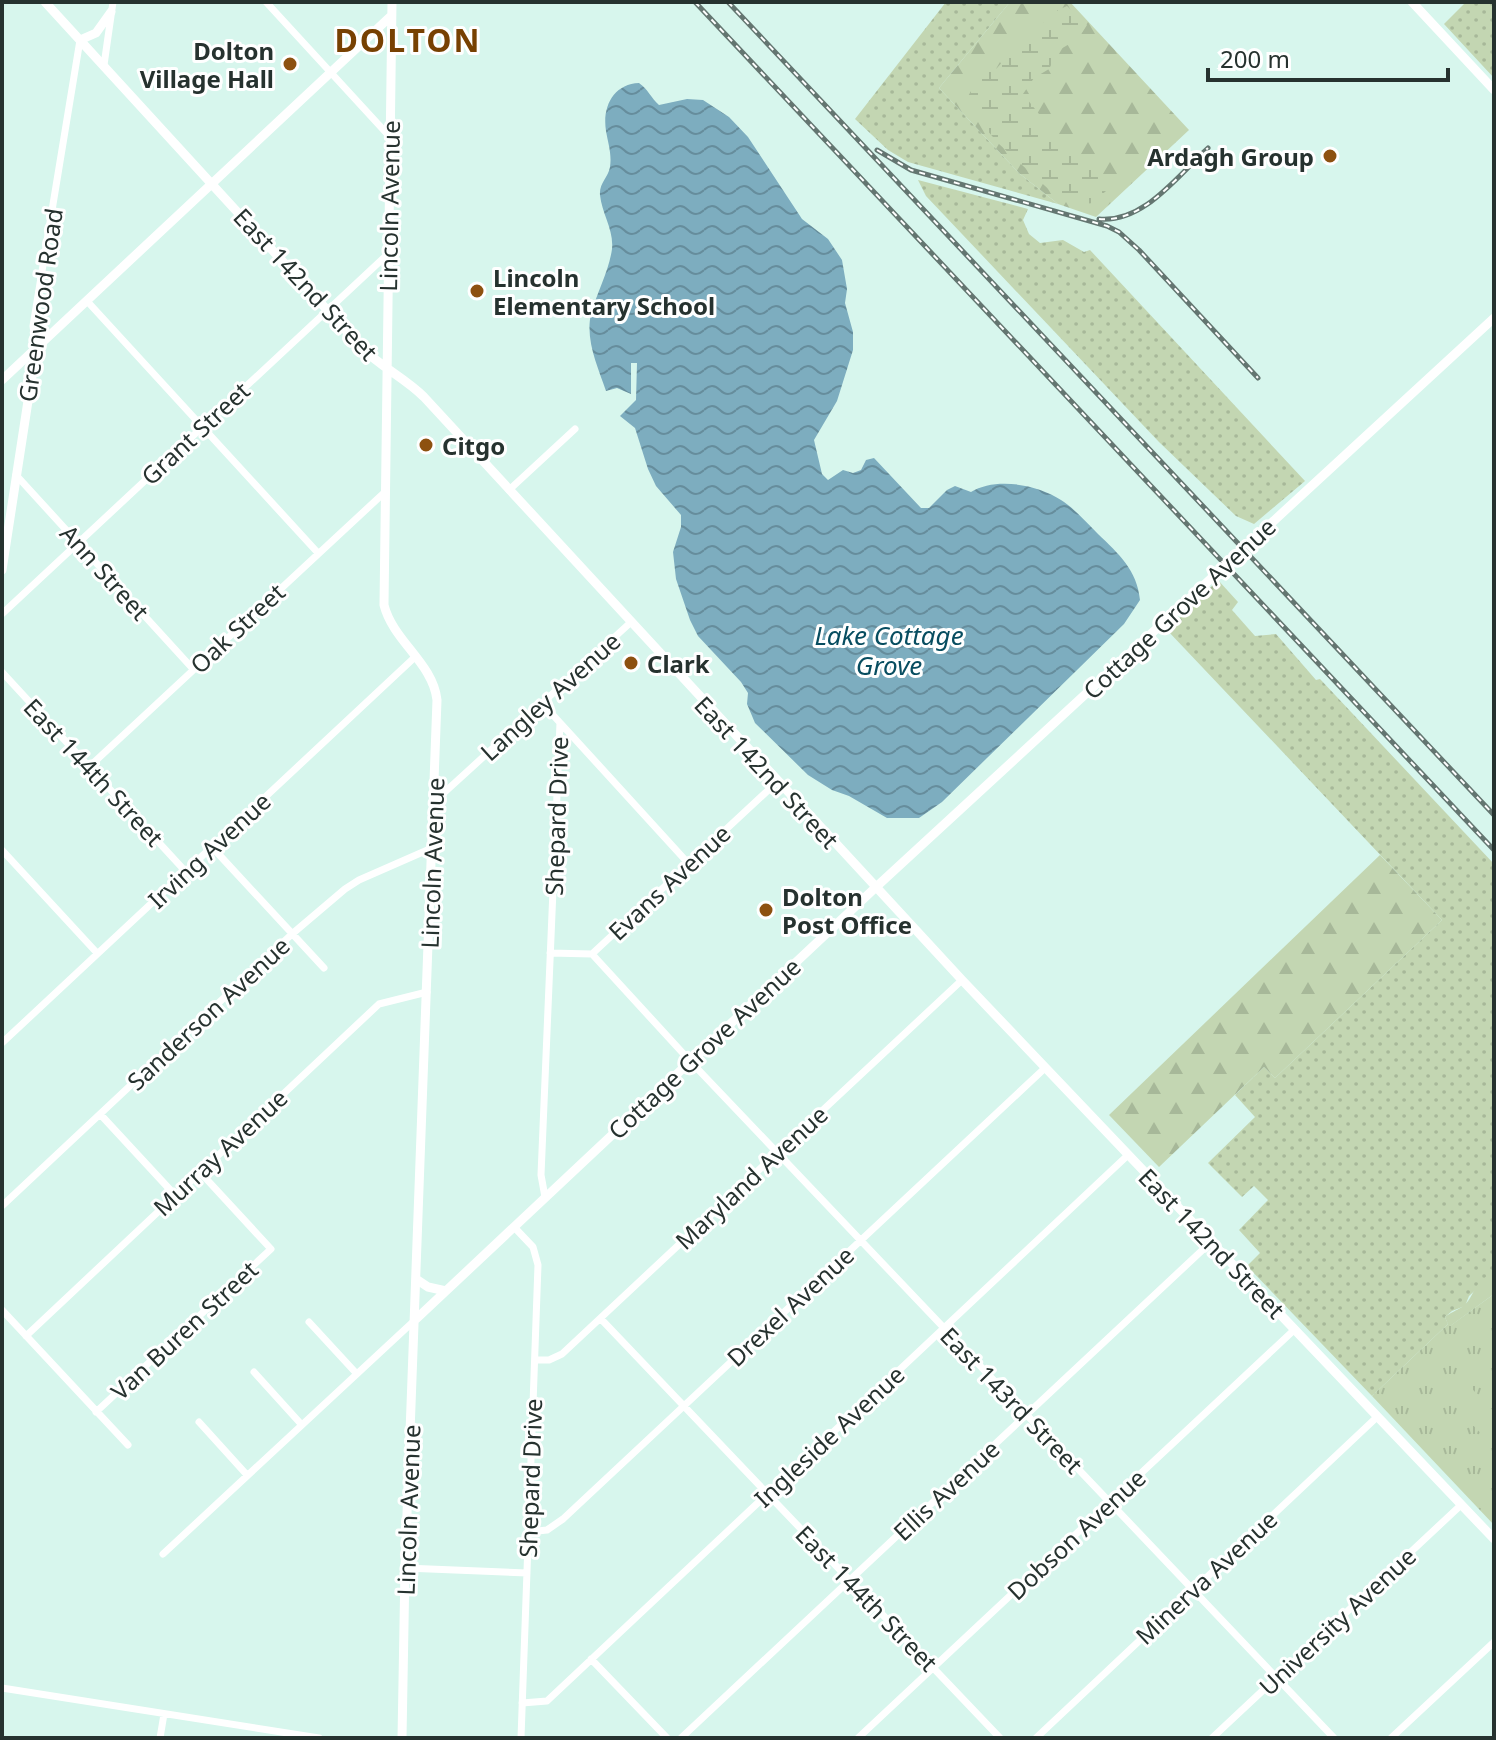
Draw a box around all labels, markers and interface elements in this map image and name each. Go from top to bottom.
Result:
district label: DOLTON [334,18,482,61]
scale bar [1208,32,1448,82]
place label: Dolton Village Hall [140,34,274,95]
text: 200 m [1220,42,1290,75]
marker: Dolton Village Hall [281,55,299,73]
street label: Lincoln Avenue [371,120,407,292]
place label: Ardagh Group [1147,140,1314,173]
marker: Ardagh Group [1321,147,1339,165]
street label: East 142nd Street [227,201,386,368]
street label: Greenwood Road [10,206,70,404]
place label: Lincoln Elementary School [493,261,715,322]
marker: Lincoln Elementary School [468,282,486,300]
street label: Grant Street [134,374,257,492]
place label: Citgo [442,429,505,462]
marker: Citgo [417,436,435,454]
street label: Cottage Grove Avenue [1076,510,1282,706]
street label: Ann Street [53,517,157,627]
street label: Oak Street [182,575,292,680]
water label: Lake Cottage Grove [814,617,964,683]
street label: Langley Avenue [473,624,627,768]
place label: Clark [647,647,710,680]
marker: Clark [622,654,640,672]
street label: East 142nd Street [688,689,847,856]
street label: East 144th Street [17,691,171,853]
street label: Shepard Drive [537,736,575,896]
street label: Lincoln Avenue [413,777,451,949]
street label: Irving Avenue [141,785,277,915]
street label: Evans Avenue [601,817,737,947]
place label: Dolton Post Office [782,880,912,941]
marker: Dolton Post Office [757,901,775,919]
street label: Sanderson Avenue [120,929,296,1097]
street label: Cottage Grove Avenue [601,950,807,1146]
street label: Murray Avenue [146,1081,294,1223]
street label: Maryland Avenue [668,1098,834,1256]
street label: East 142nd Street [1132,1161,1293,1326]
street label: Drexel Avenue [719,1239,861,1373]
street label: Van Buren Street [103,1253,265,1407]
street label: East 143rd Street [933,1320,1091,1481]
street label: Ingleside Avenue [747,1358,911,1514]
street label: Shepard Drive [511,1398,549,1558]
street label: Lincoln Avenue [389,1424,427,1596]
street label: Ellis Avenue [886,1432,1006,1548]
street label: Dobson Avenue [1000,1461,1152,1607]
street label: Minerva Avenue [1128,1503,1284,1651]
street label: East 144th Street [789,1518,945,1678]
street label: University Avenue [1251,1540,1423,1702]

